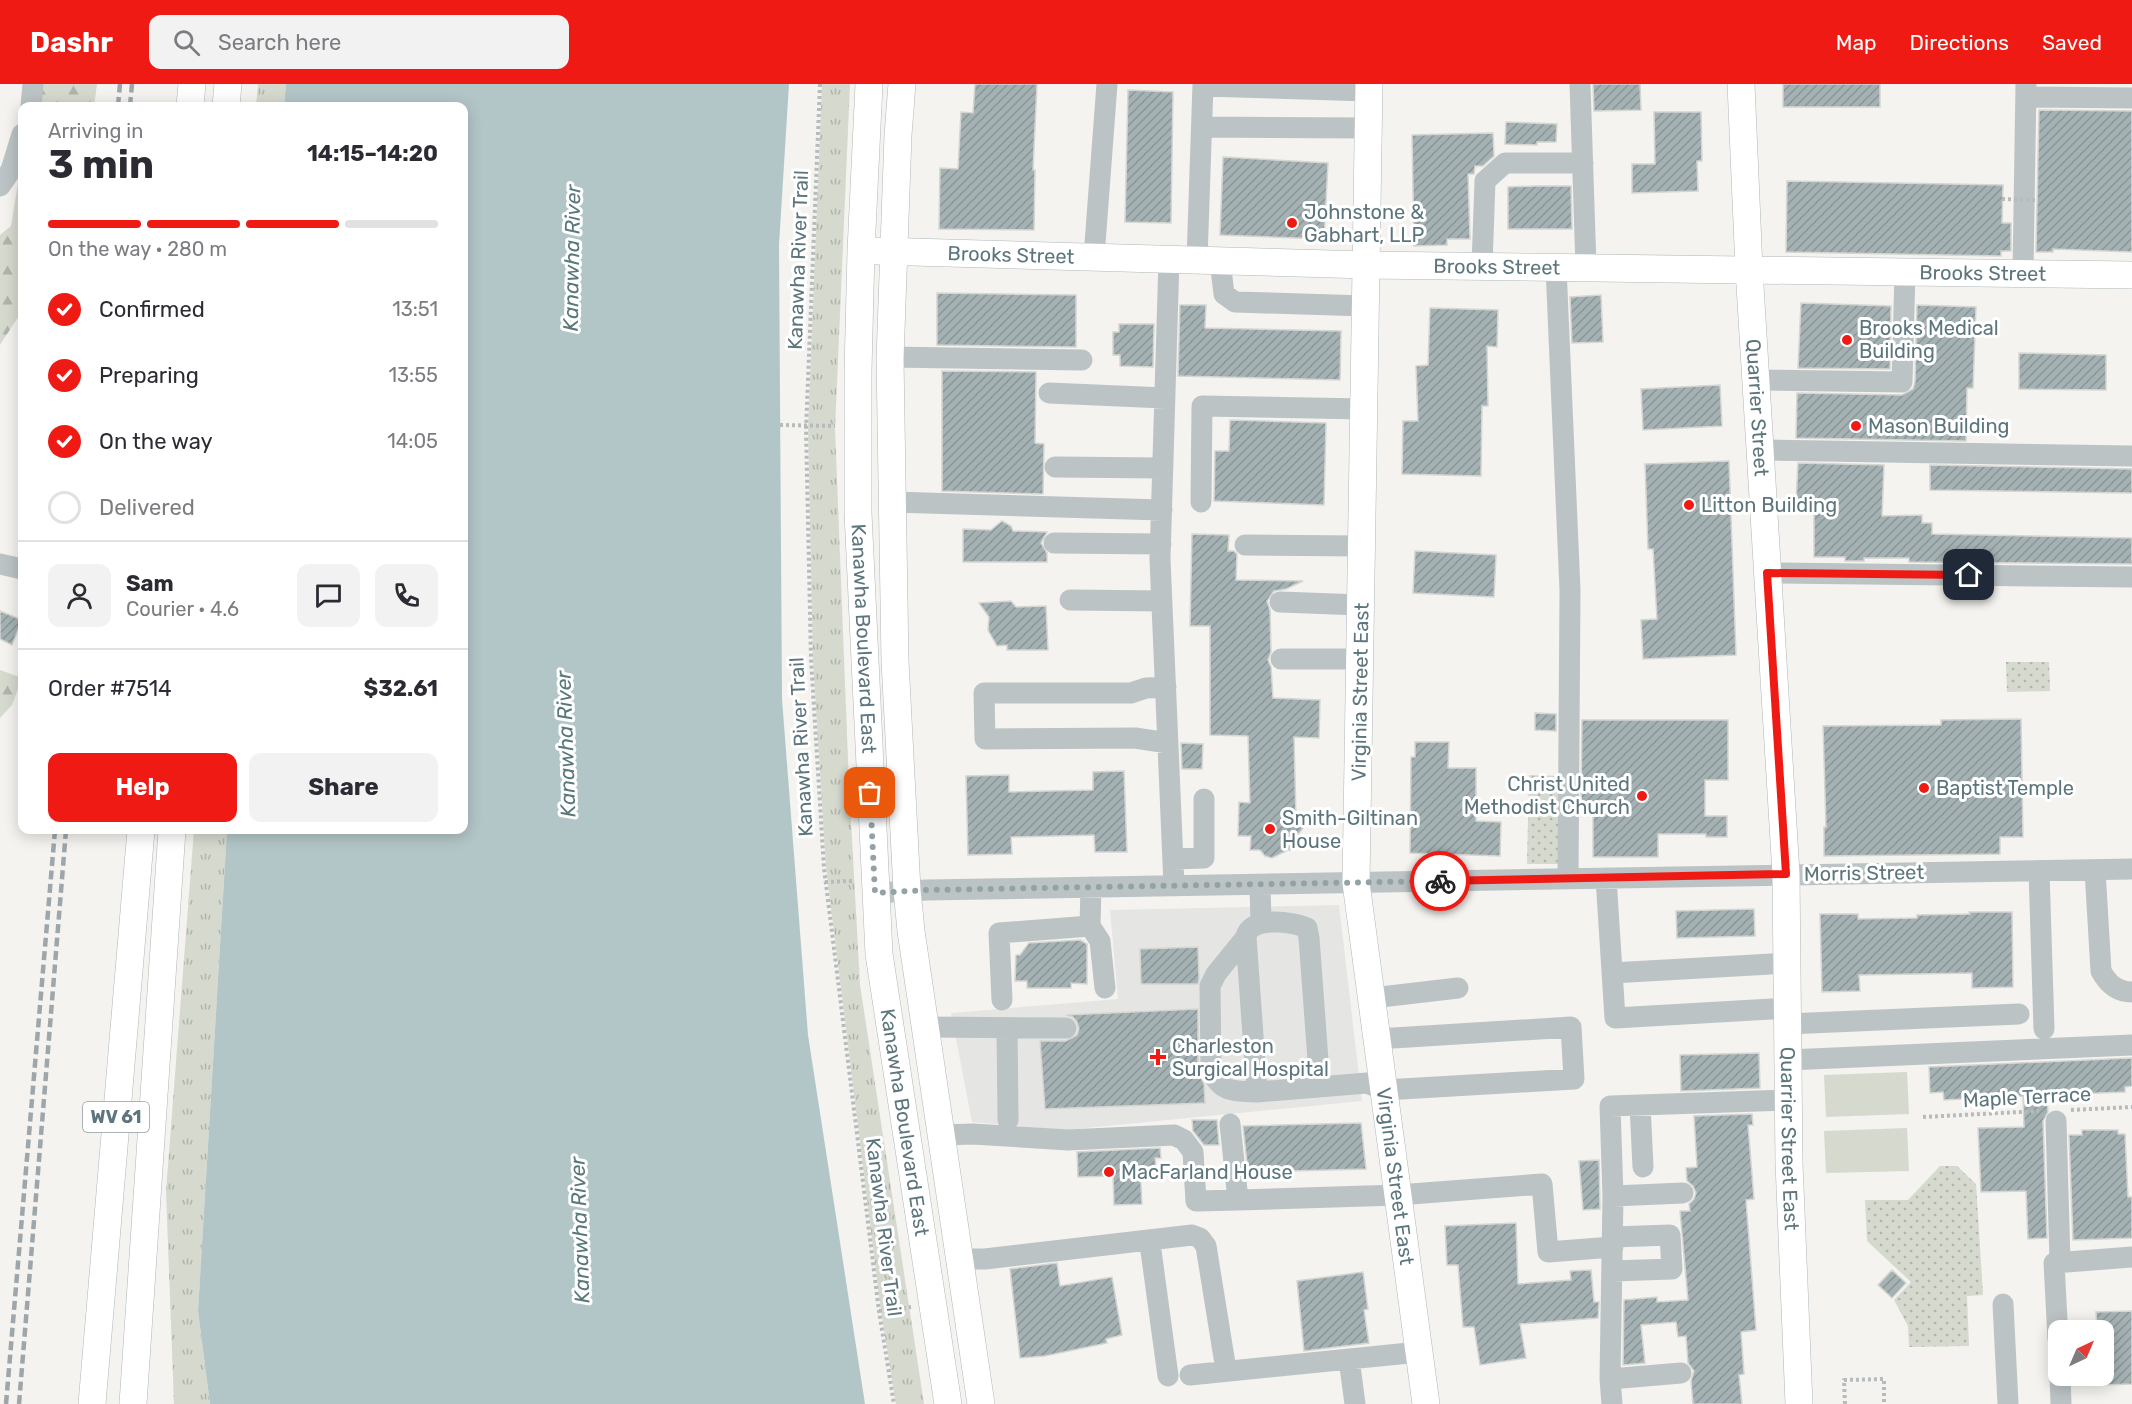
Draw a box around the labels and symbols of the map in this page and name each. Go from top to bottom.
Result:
street label: Kanawha River Trail [783,170,813,350]
water label: Kanawha River [558,183,585,332]
place label: Johnstone & Gabhart, LLP [1304,200,1425,247]
marker: Johnstone & Gabhart, LLP [1285,216,1299,230]
street label: Brooks Street [947,241,1075,269]
street label: Brooks Street [1433,254,1561,280]
street label: Brooks Street [1919,260,2047,286]
place label: Brooks Medical Building [1859,316,1999,363]
marker: Brooks Medical Building [1840,333,1854,347]
street label: Quarrier Street [1741,338,1774,477]
place label: Mason Building [1868,414,2010,438]
marker: Mason Building [1849,419,1863,433]
place label: Litton Building [1701,493,1837,517]
marker: Litton Building [1682,498,1696,512]
street label: Kanawha Boulevard East [847,523,881,754]
pin [1943,549,1994,600]
street label: Virginia Street East [1346,602,1374,782]
street label: Kanawha River Trail [784,657,818,837]
water label: Kanawha River [550,669,581,818]
pin [844,767,895,818]
place label: Christ United Methodist Church [1464,772,1630,819]
place label: Baptist Temple [1936,776,2074,800]
marker: Baptist Temple [1917,781,1931,795]
marker: Christ United Methodist Church [1635,789,1649,803]
place label: Smith-Giltinan House [1282,806,1418,853]
marker: Smith-Giltinan House [1263,822,1277,836]
courier [1410,851,1470,911]
street label: Morris Street [1804,860,1925,886]
street label: Kanawha Boulevard East [876,1007,934,1238]
place label: Charleston Surgical Hospital [1172,1034,1329,1081]
street label: Quarrier Street East [1776,1047,1804,1231]
marker: Charleston Surgical Hospital [1149,1048,1167,1066]
street label: Maple Terrace [1962,1082,2092,1112]
street label: Virginia Street East [1372,1086,1419,1267]
road number: WV 61 [83,1102,149,1132]
street label: Kanawha River Trail [861,1136,907,1318]
water label: Kanawha River [564,1155,595,1304]
place label: MacFarland House [1121,1160,1293,1184]
marker: MacFarland House [1102,1165,1116,1179]
north arrow [2048,1320,2114,1386]

